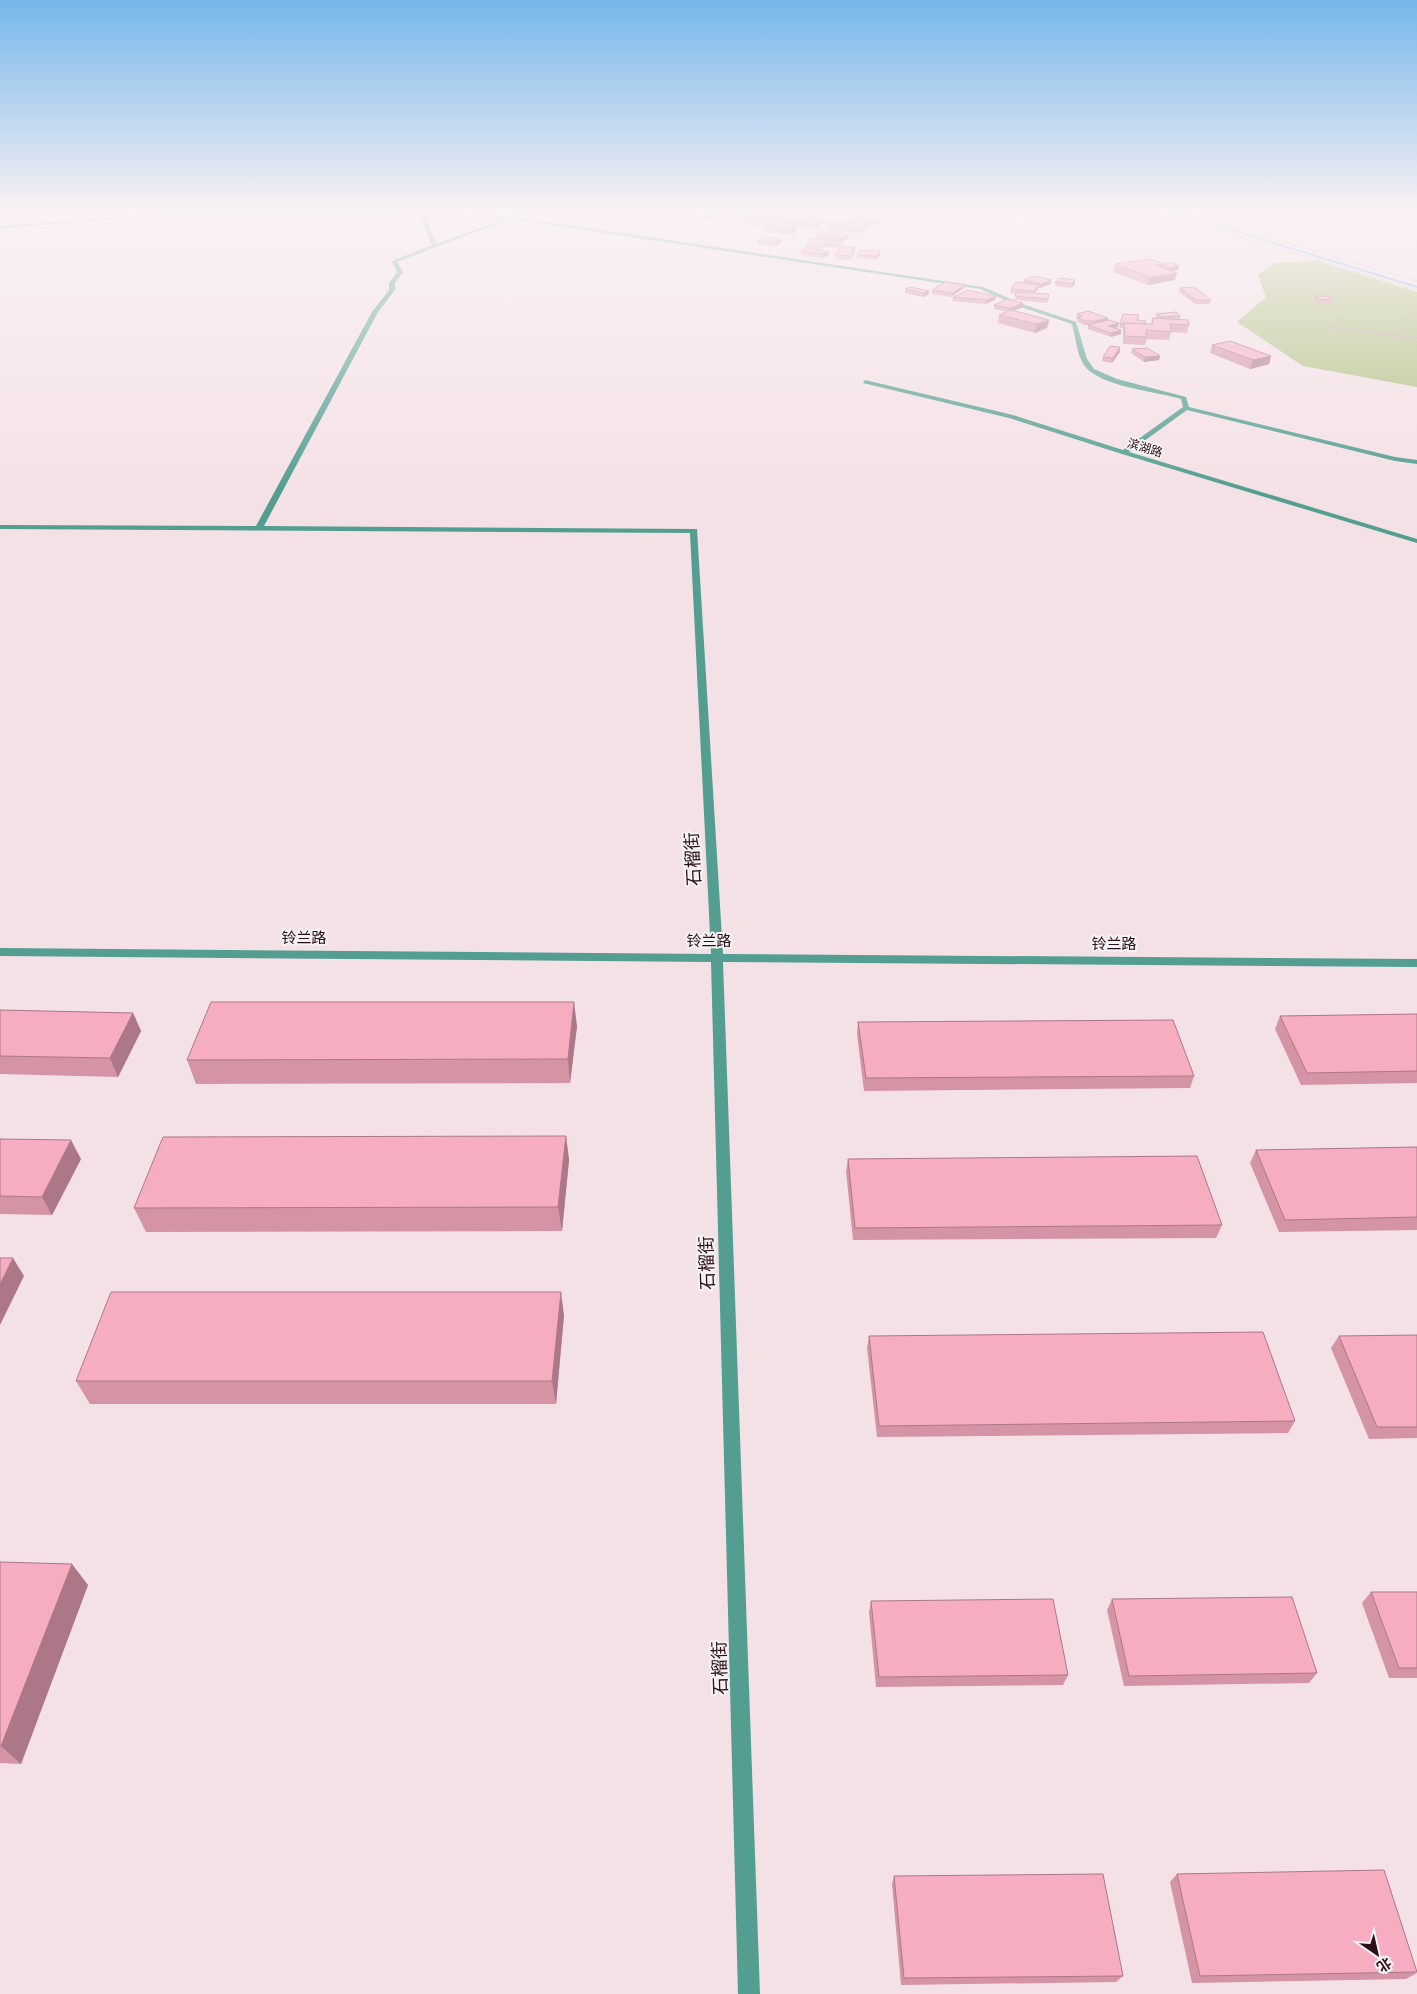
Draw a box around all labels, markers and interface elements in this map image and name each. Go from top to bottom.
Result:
street label: 滨湖路 [1126,436,1164,460]
street label: 石榴街 [681,831,705,887]
street label: 铃兰路 [281,929,327,947]
street label: 铃兰路 [686,932,732,950]
street label: 铃兰路 [1091,935,1137,953]
street label: 石榴街 [695,1236,719,1290]
street label: 石榴街 [708,1641,732,1695]
north arrow [1352,1929,1402,1979]
text: 北 [1373,1953,1395,1975]

